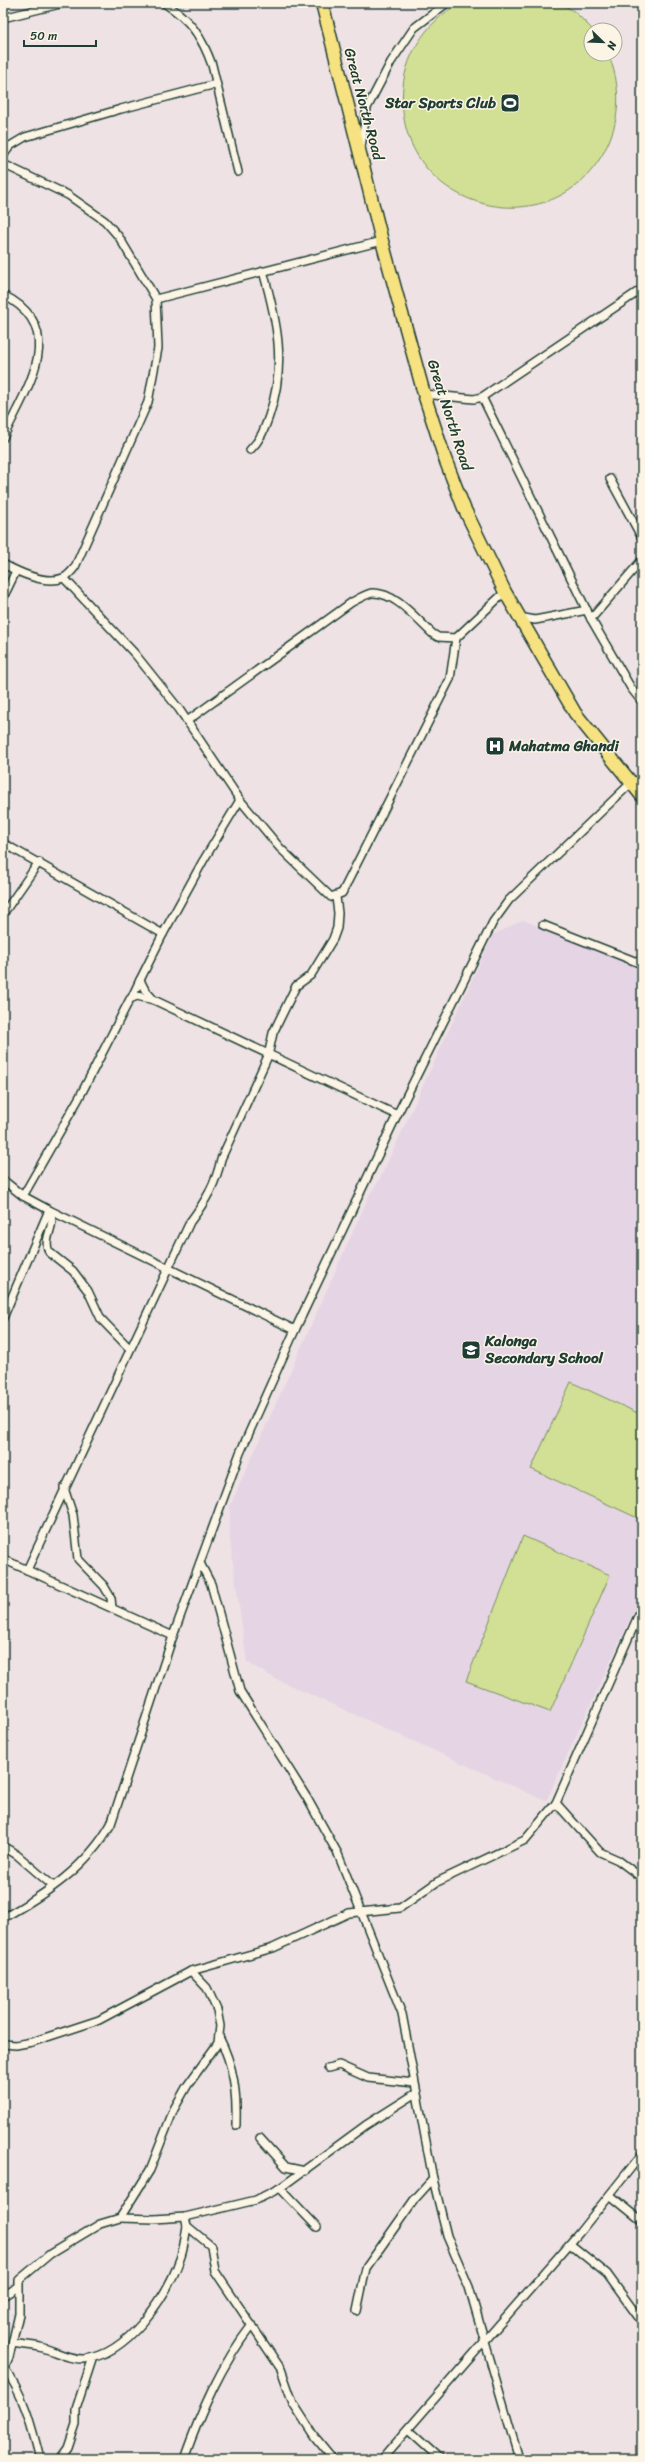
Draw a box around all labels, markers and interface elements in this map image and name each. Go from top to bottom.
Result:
scale bar [24,22,96,48]
north arrow [583,22,623,62]
text: 50 m [30,25,57,47]
text: N [601,38,622,53]
street label: Great North Road [336,45,392,164]
place label: Star Sports Club [384,90,496,116]
sports icon: Star Sports Club [499,92,521,114]
street label: Great North Road [420,356,481,475]
place label: Mahatma Ghandi [508,733,619,759]
hospital icon: Mahatma Ghandi [484,735,506,757]
place label: Kalonga Secondary School [484,1328,604,1371]
school or university icon: Kalonga Secondary School [460,1339,482,1361]

